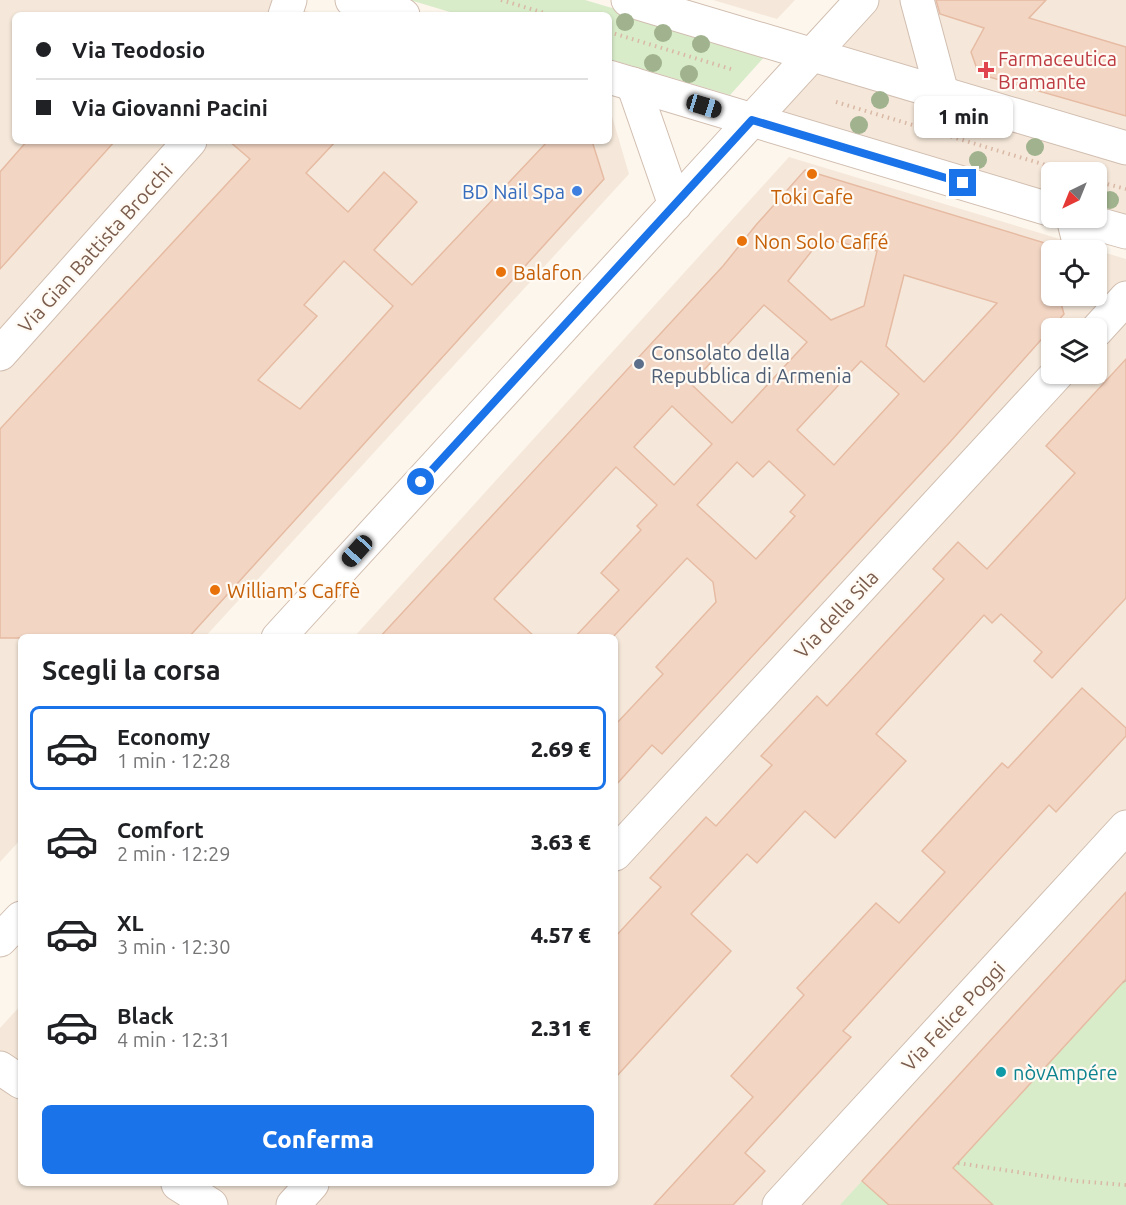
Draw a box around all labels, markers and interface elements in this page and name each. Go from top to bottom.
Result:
text: Via Teodosio [72,37,205,62]
place label: Farmaceutica Bramante [998,47,1117,93]
marker: Farmaceutica Bramante [979,63,993,77]
car [684,92,724,120]
text: Via Giovanni Pacini [72,95,268,120]
callout: 1 min [914,96,1012,138]
text: 1 min [938,105,989,128]
street label: Via Gian Battista Brocchi [13,159,177,337]
north arrow [1041,162,1107,228]
map controls [1041,162,1107,384]
marker: Toki Cafe [805,167,819,181]
route end [949,169,976,196]
place label: BD Nail Spa [462,180,565,203]
marker: BD Nail Spa [570,184,584,198]
place label: Toki Cafe [771,185,853,208]
place label: Non Solo Caffé [754,230,889,253]
marker: Non Solo Caffé [735,234,749,248]
button: locate [1041,240,1107,306]
place label: Balafon [513,261,582,284]
marker: Balafon [494,265,508,279]
button: layers [1041,318,1107,384]
place label: Consolato della Repubblica di Armenia [651,341,852,387]
marker: Consolato della Repubblica di Armenia [632,357,646,371]
route start [407,468,434,495]
car [338,532,376,570]
street label: Via della Sila [789,565,883,663]
place label: William's Caffè [227,579,360,602]
marker: William's Caffè [208,583,222,597]
text: Scegli la corsa [42,655,221,685]
icon: car [45,721,99,775]
text: Economy [117,724,210,749]
text: 2.69 € [531,736,591,761]
text: 1 min · 12:28 [117,749,231,772]
icon: car [45,814,99,868]
text: Comfort [117,817,204,842]
text: 3.63 € [531,829,591,854]
text: 2 min · 12:29 [117,842,231,865]
icon: car [45,907,99,961]
text: XL [117,910,144,935]
text: 4.57 € [531,922,591,947]
text: 3 min · 12:30 [117,935,231,958]
street label: Via Felice Poggi [897,957,1009,1075]
icon: car [45,1000,99,1054]
text: Black [117,1003,174,1028]
text: 2.31 € [531,1015,591,1040]
text: 4 min · 12:31 [117,1028,231,1051]
place label: nòvAmpére [1013,1061,1117,1084]
marker: nòvAmpére [994,1065,1008,1079]
button: Conferma [42,1105,594,1174]

